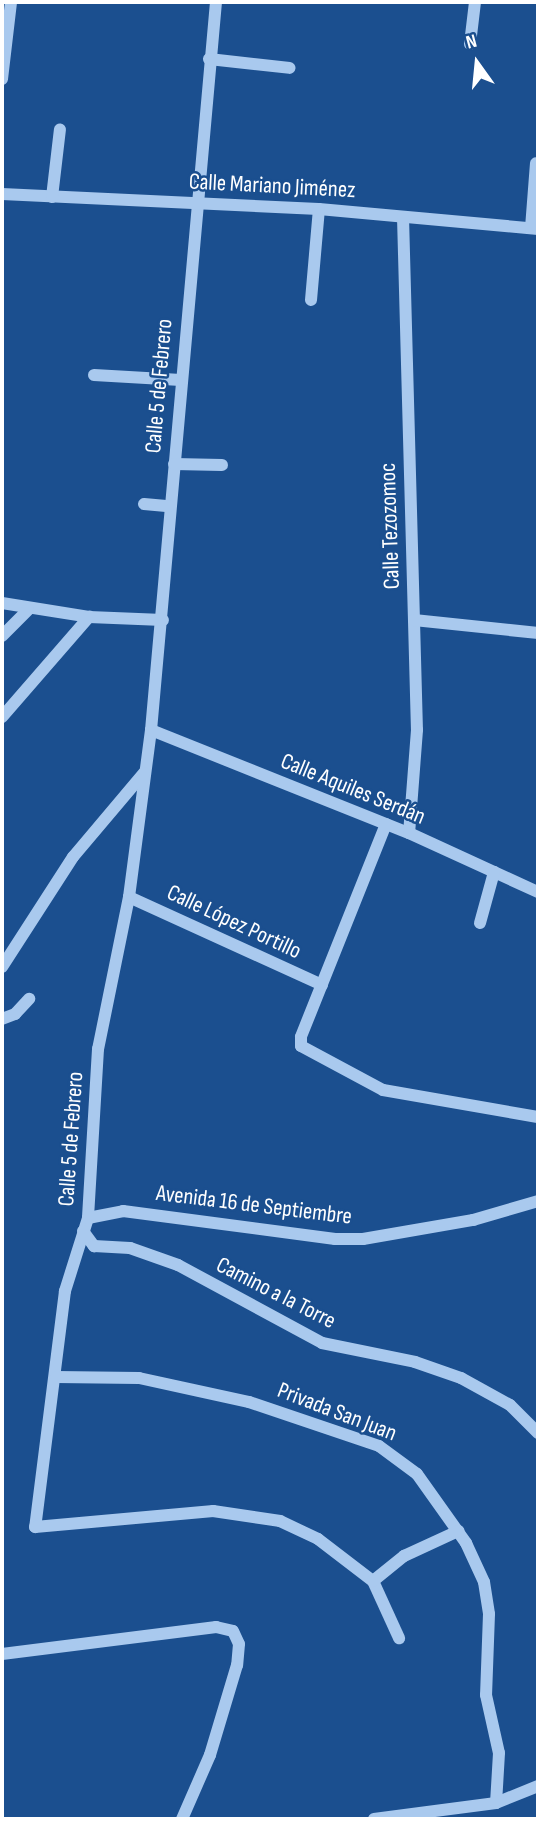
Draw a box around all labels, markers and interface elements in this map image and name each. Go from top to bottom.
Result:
north arrow [442,28,512,98]
text: N [464,30,479,55]
street label: Calle Mariano Jiménez [188,168,356,204]
street label: Calle 5 de Febrero [139,318,179,454]
street label: Calle Tezozomoc [374,462,406,590]
street label: Calle Aquiles Serdán [277,747,429,831]
street label: Calle López Portillo [162,879,306,965]
street label: Calle 5 de Febrero [53,1071,89,1207]
street label: Avenida 16 de Septiembre [155,1179,353,1231]
street label: Camino a la Torre [212,1251,340,1335]
street label: Privada San Juan [274,1377,400,1447]

